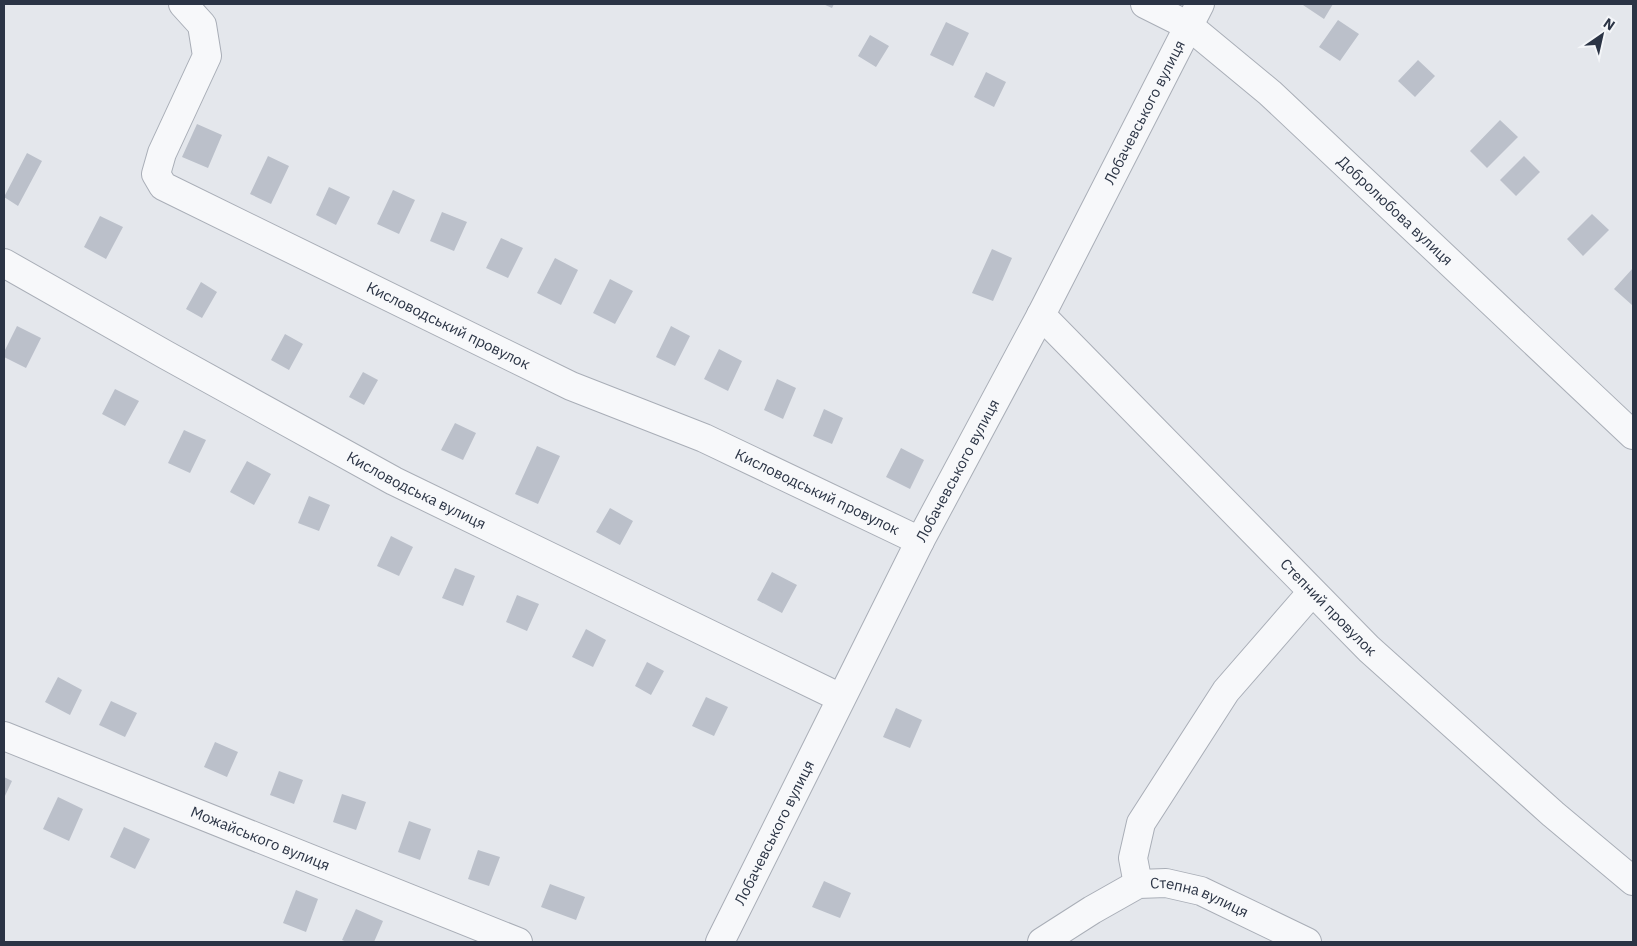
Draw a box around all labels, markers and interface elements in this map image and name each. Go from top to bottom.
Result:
north arrow [1577,10,1627,60]
text: N [1600,14,1619,35]
street label: Лобачевського вулиця [1099,37,1189,188]
street label: Добролюбова вулиця [1334,151,1457,269]
street label: Кисловодський провулок [363,277,533,373]
street label: Лобачевського вулиця [911,395,1003,545]
street label: Кисловодський провулок [732,444,903,539]
street label: Кисловодська вулиця [344,447,489,533]
street label: Степний провулок [1276,554,1381,660]
street label: Лобачевського вулиця [730,757,818,908]
street label: Можайського вулиця [188,802,333,875]
street label: Степна вулиця [1150,873,1252,921]

